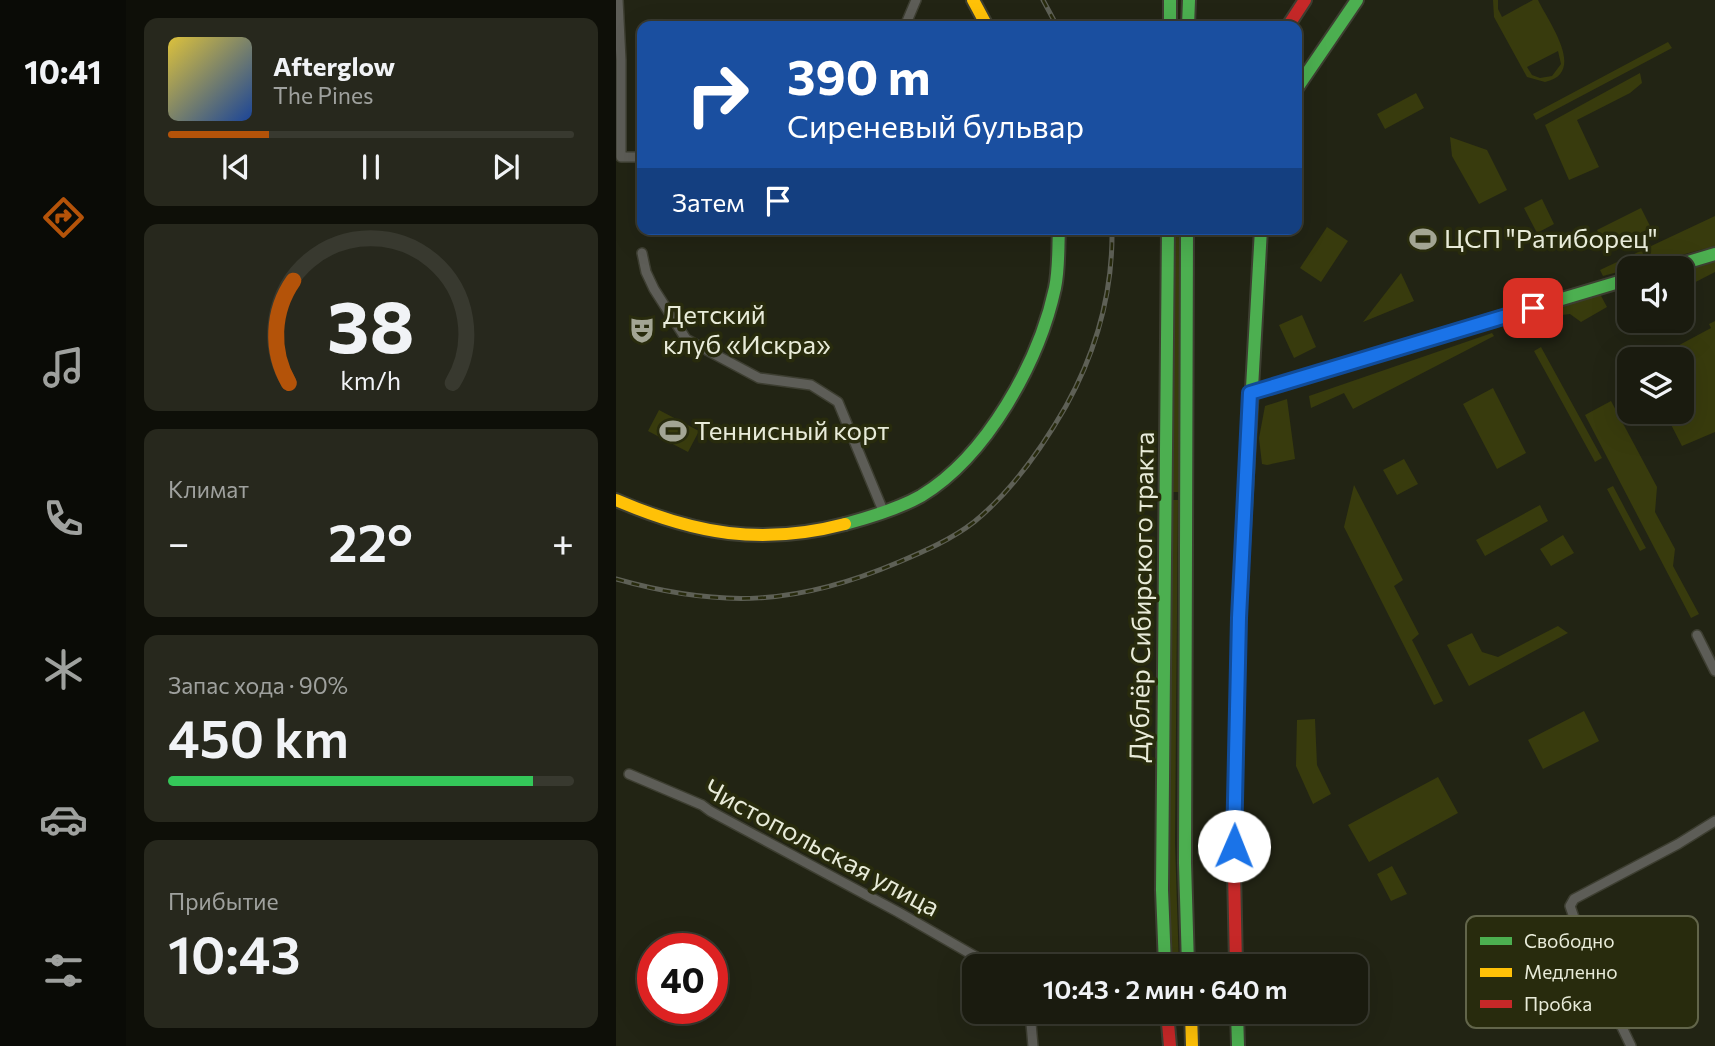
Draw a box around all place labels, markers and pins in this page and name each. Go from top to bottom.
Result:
place label: ЦСП "Ратиборец" [1444,222,1658,253]
sports icon: ЦСП "Ратиборец" [1408,224,1438,254]
pin [1503,278,1563,338]
place label: Детский клуб «Искра» [663,298,831,359]
theatre icon: Детский клуб «Искра» [627,315,657,345]
place label: Теннисный корт [694,414,889,445]
sports icon: Теннисный корт [658,416,688,446]

